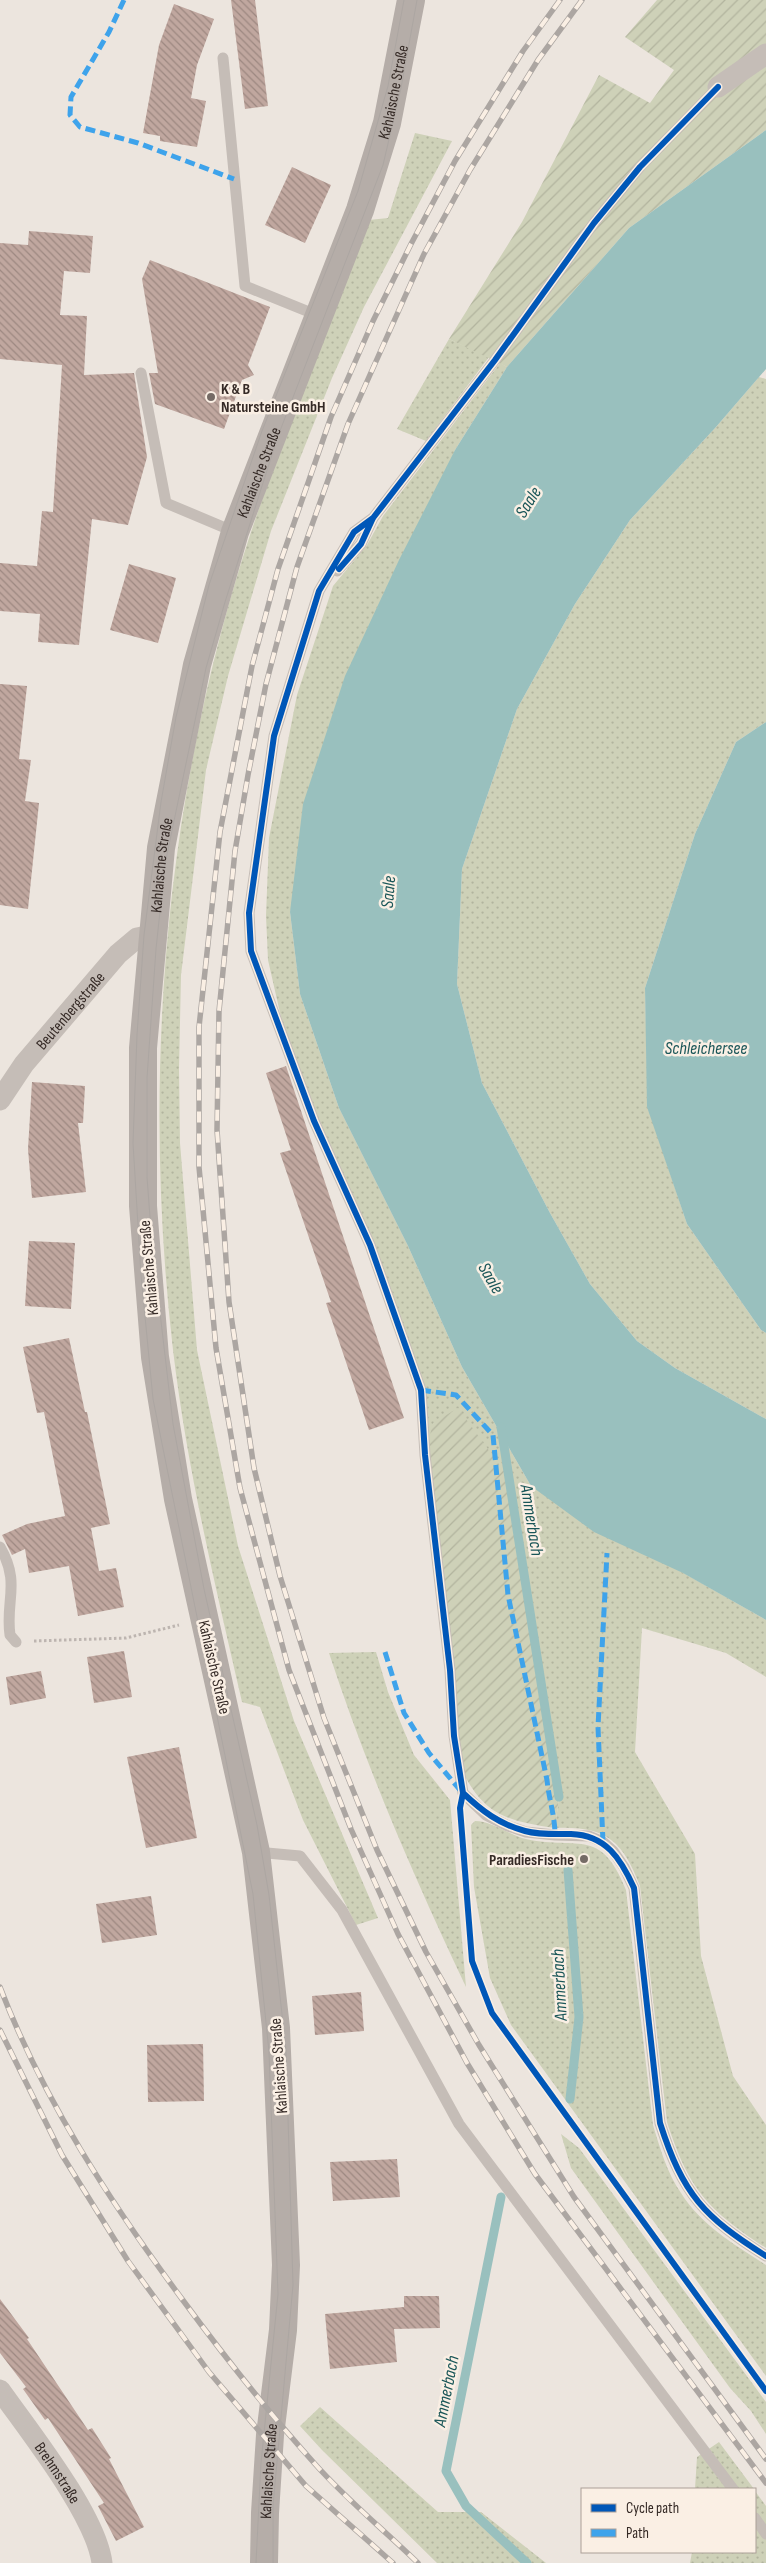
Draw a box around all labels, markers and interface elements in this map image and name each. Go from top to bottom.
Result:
street label: Kahlaische Straße [375,43,413,142]
place label: K & B Natursteine GmbH [221,380,326,417]
marker: K & B Natursteine GmbH [205,391,217,403]
street label: Kahlaische Straße [233,425,286,521]
water label: Saale [511,483,546,522]
street label: Kahlaische Straße [147,816,178,914]
water label: Saale [377,875,400,909]
street label: Beutenbergstraße [33,968,110,1054]
water label: Schleichersee [665,1038,747,1059]
street label: Kahlaische Straße [136,1219,163,1316]
water label: Saale [473,1259,508,1298]
water label: Ammerbach [515,1482,548,1558]
street label: Kahlaische Straße [194,1619,234,1716]
place label: ParadiesFische [489,1851,574,1870]
marker: ParadiesFische [578,1853,590,1865]
water label: Ammerbach [547,1948,572,2022]
street label: Kahlaische Straße [267,2018,292,2114]
water label: Ammerbach [429,2353,464,2429]
street label: Kahlaische Straße [257,2422,282,2519]
street label: Brehmstraße [30,2439,84,2507]
legend [581,2488,756,2553]
text: Cycle path [626,2499,679,2518]
text: Path [626,2524,649,2543]

